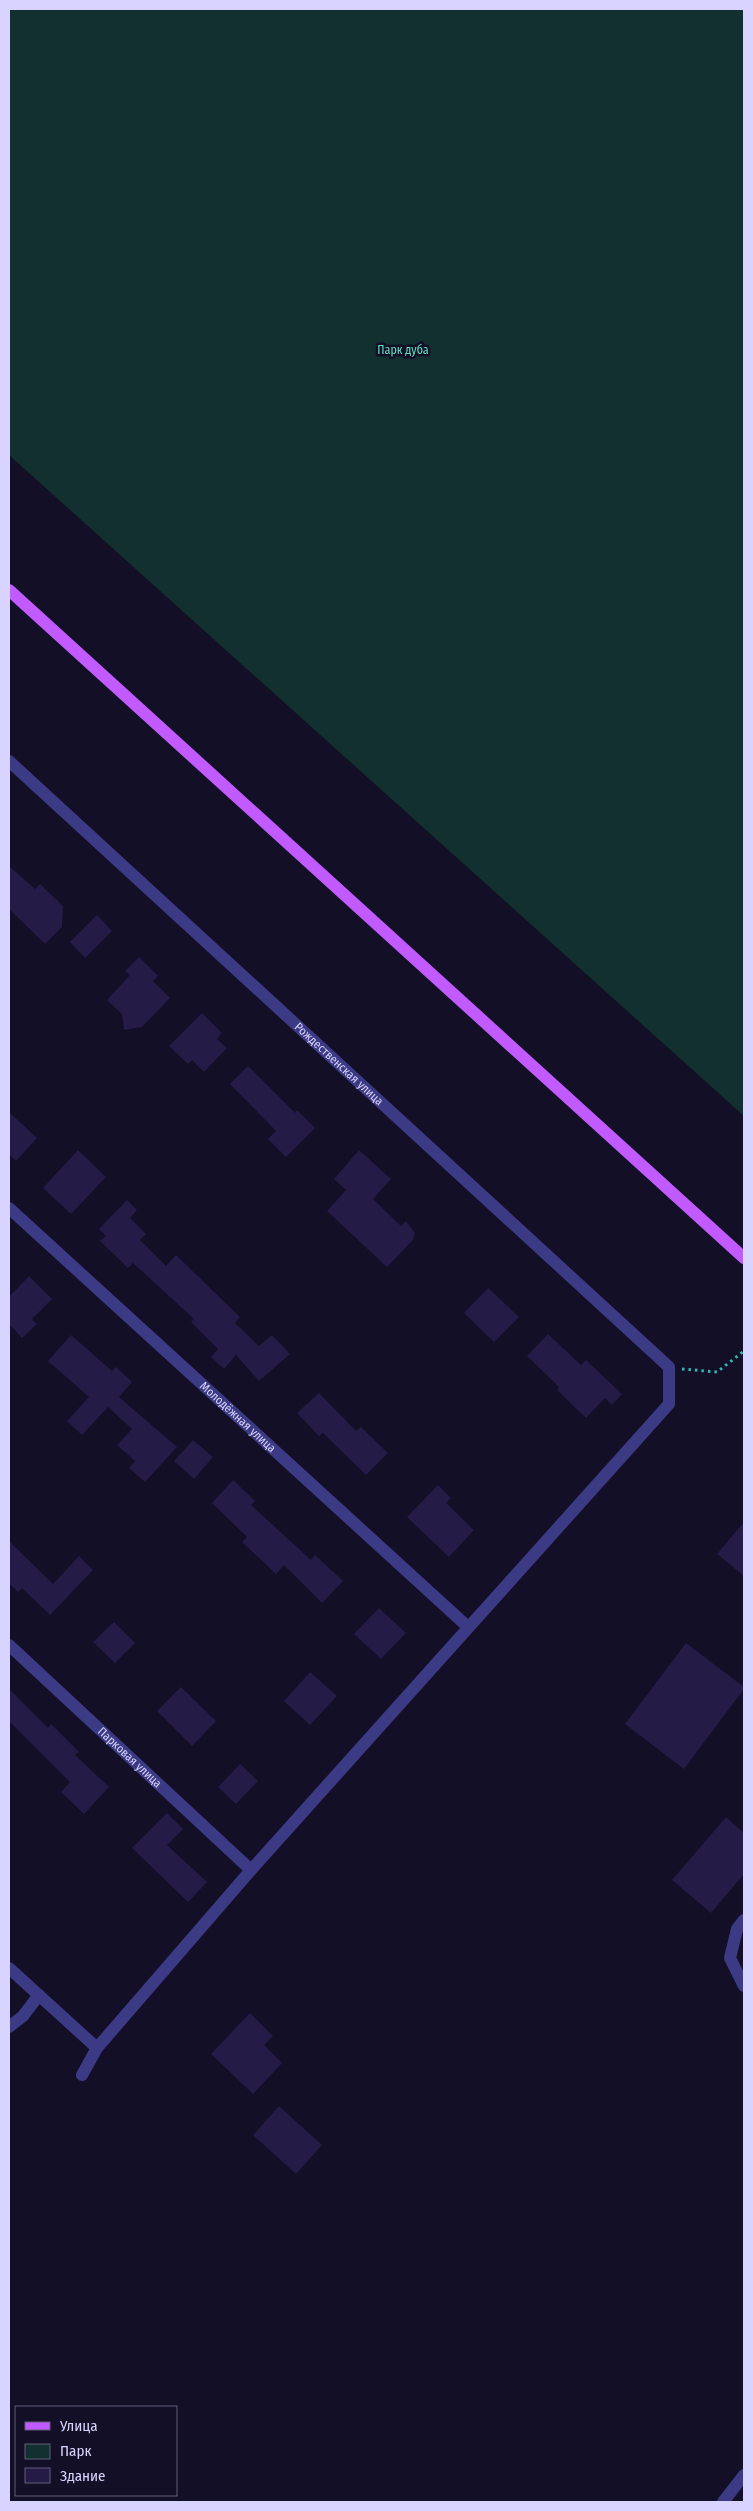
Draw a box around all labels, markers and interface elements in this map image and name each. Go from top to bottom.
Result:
park label: Парк дуба [377,343,429,357]
street label: Рождественская улица [292,1020,386,1108]
street label: Молодёжная улица [197,1379,279,1455]
street label: Парковая улица [95,1724,165,1790]
legend [15,2406,178,2496]
text: Улица [59,2417,98,2435]
text: Парк [60,2442,91,2460]
text: Здание [60,2467,106,2485]

